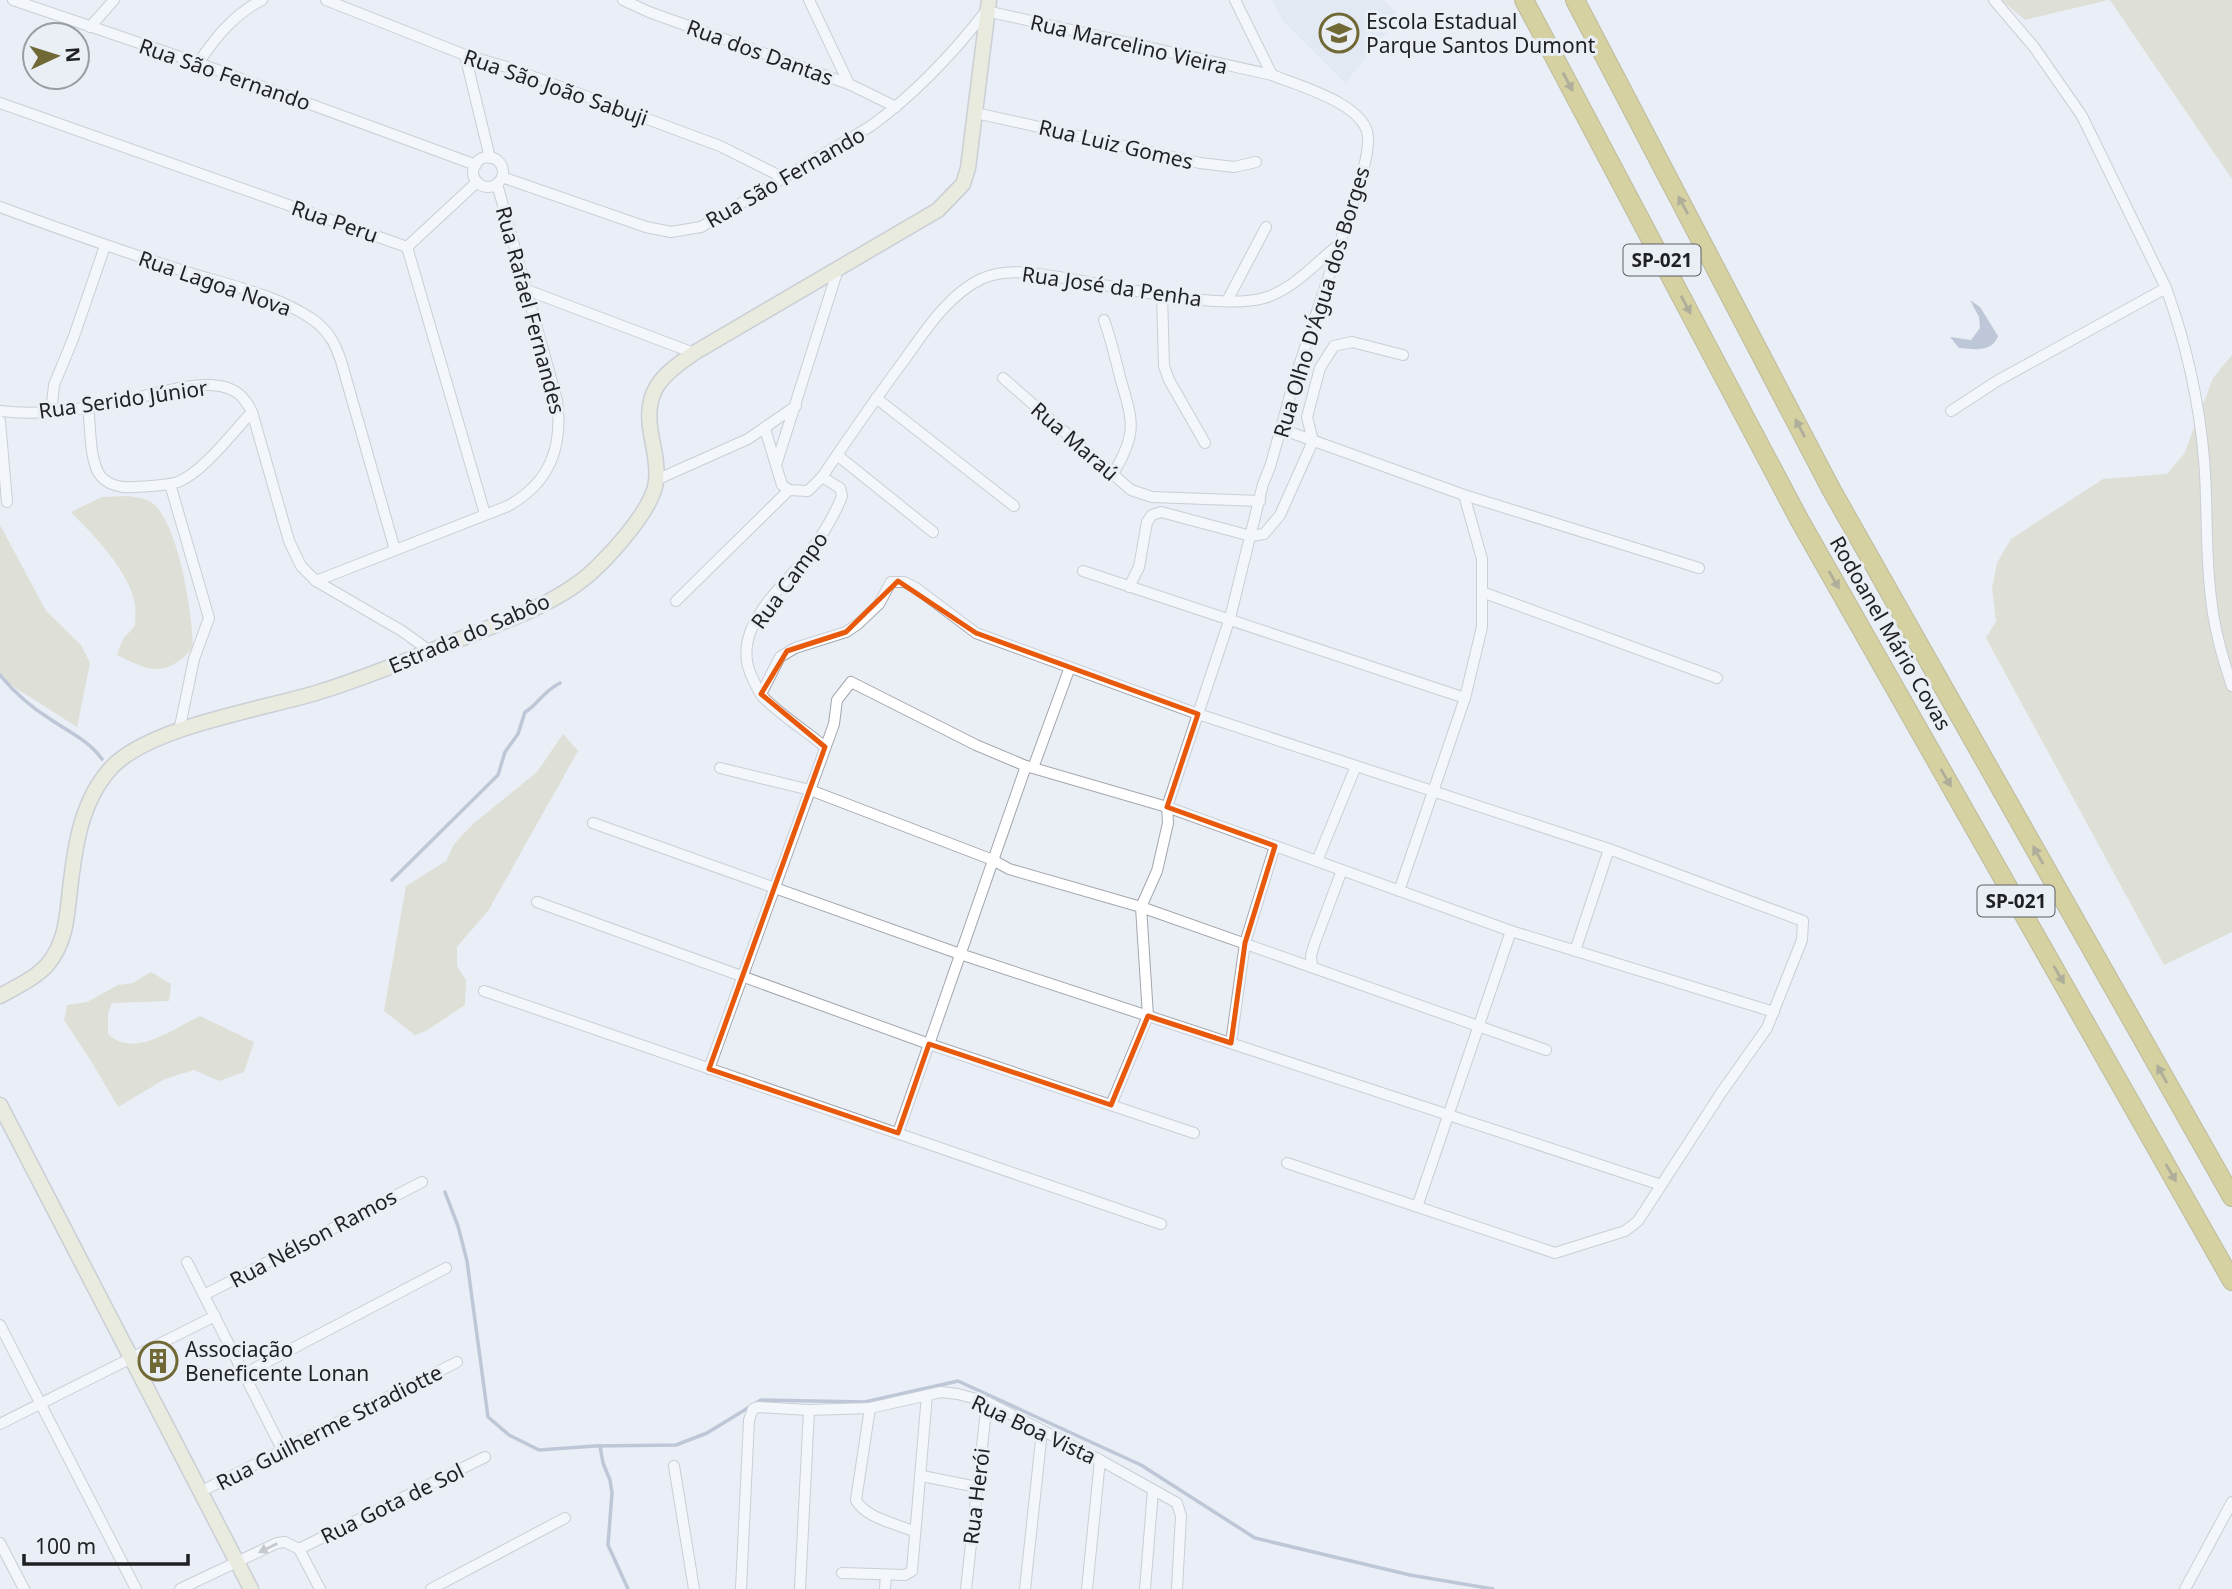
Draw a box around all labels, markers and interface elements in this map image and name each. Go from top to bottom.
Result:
place label: Escola Estadual Parque Santos Dumont [1366,7,1596,59]
street label: Rua Marcelino Vieira [1028,8,1230,80]
school or university icon: Escola Estadual Parque Santos Dumont [1318,12,1360,54]
street label: Rua dos Dantas [683,13,837,91]
north arrow [21,21,91,91]
street label: Rua São Fernando [136,32,314,116]
street label: Rua São João Sabuji [460,42,652,132]
text: N [59,46,86,63]
one-way arrow [1562,72,1573,92]
street label: Rua Luiz Gomes [1036,113,1196,175]
street label: Rua São Fernando [700,120,870,234]
street label: Rua Olho D'Água dos Borges [1266,163,1376,441]
street label: Rua Peru [288,193,382,249]
one-way arrow [1677,195,1688,215]
street label: Rua Rafael Fernandes [490,203,572,417]
street label: Rua Lagoa Nova [135,244,295,322]
road number: SP-021 [1624,244,1700,276]
street label: Rua José da Penha [1020,260,1204,312]
one-way arrow [1679,295,1691,315]
street label: Rua Serido Júnior [37,373,210,425]
street label: Rua Maraú [1025,395,1125,487]
one-way arrow [1794,418,1806,438]
street label: Rua Campo [744,526,834,634]
street label: Rodoanel Mário Covas [1824,531,1958,735]
one-way arrow [1828,570,1840,590]
street label: Estrada do Sabôo [384,586,554,680]
one-way arrow [1940,768,1952,787]
one-way arrow [2032,845,2044,864]
road number: SP-021 [1978,886,2054,917]
one-way arrow [2053,966,2065,985]
one-way arrow [2156,1064,2168,1084]
one-way arrow [2165,1164,2177,1183]
street label: Rua Nélson Ramos [225,1182,401,1294]
place label: Associação Beneficente Lonan [185,1335,369,1387]
building icon: Associação Beneficente Lonan [137,1340,179,1382]
street label: Rua Guilherme Stradiotte [211,1358,447,1496]
street label: Rua Boa Vista [967,1388,1101,1470]
street label: Rua Herói [956,1446,996,1546]
street label: Rua Gota de Sol [316,1456,468,1550]
scale bar [24,1522,189,1566]
text: 100 m [35,1532,96,1560]
one-way arrow [258,1542,278,1553]

